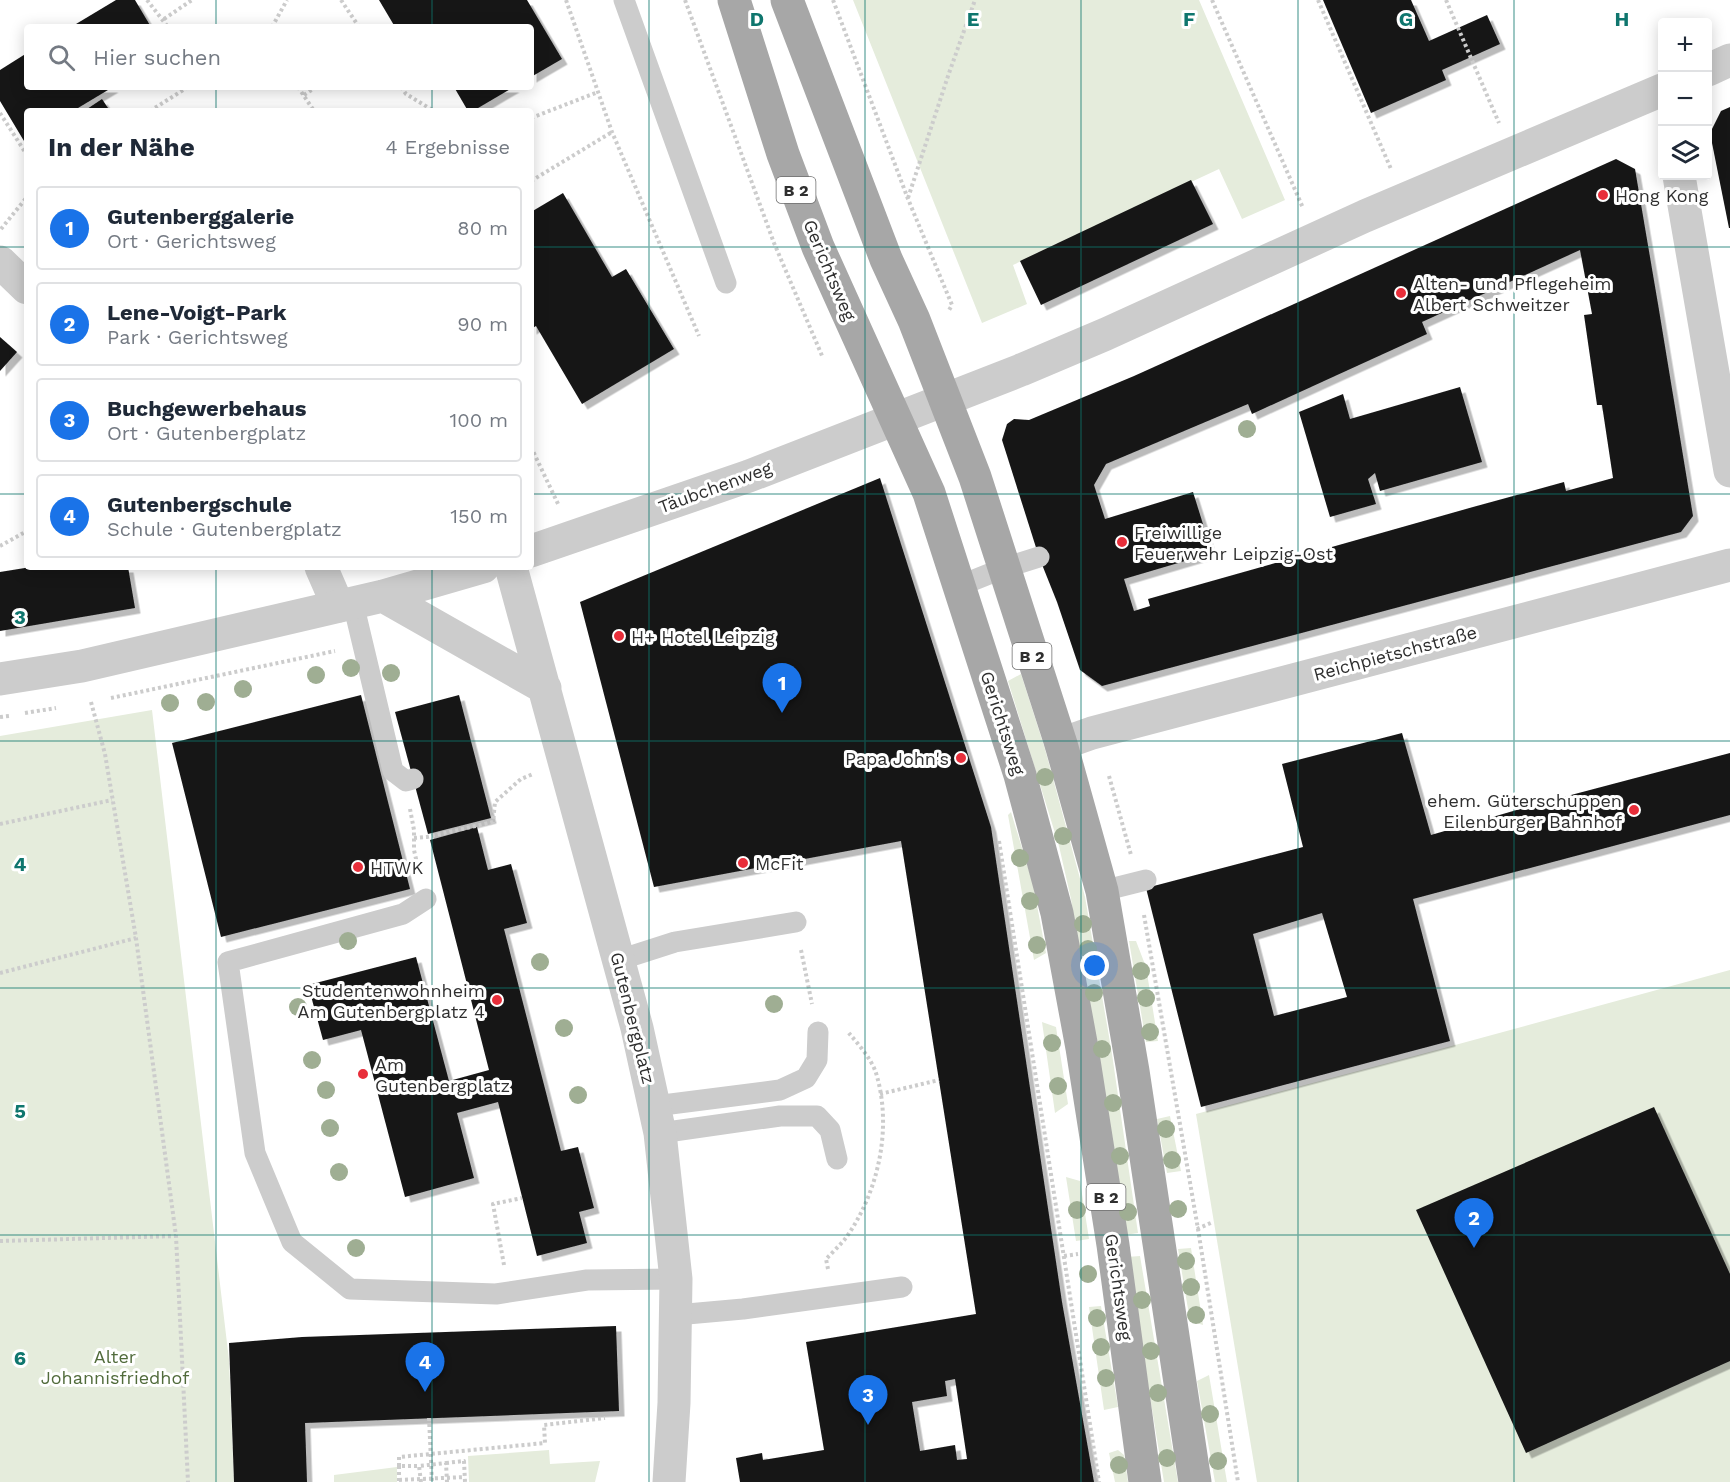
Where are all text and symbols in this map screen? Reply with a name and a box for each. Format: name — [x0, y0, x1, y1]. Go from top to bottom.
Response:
text: D — [750, 7, 764, 31]
text: E — [967, 7, 979, 31]
text: F — [1183, 7, 1195, 31]
text: G — [1399, 7, 1413, 31]
text: H — [1615, 7, 1629, 31]
map controls — [1658, 18, 1712, 180]
button: + — [1658, 18, 1712, 72]
search box — [24, 24, 534, 90]
icon: search — [45, 41, 78, 74]
text: Hier suchen — [93, 45, 221, 70]
button: − — [1658, 72, 1712, 126]
button: layers — [1658, 126, 1712, 180]
text: In der Nähe — [48, 132, 195, 162]
text: 4 Ergebnisse — [386, 135, 510, 159]
road number: B 2 — [776, 177, 816, 203]
place label: Hong Kong — [1615, 185, 1709, 206]
marker: Hong Kong — [1596, 188, 1610, 202]
text: Gutenberggalerie — [107, 204, 294, 229]
text: 1 — [65, 216, 74, 240]
text: 80 m — [457, 216, 508, 240]
street label: Gerichtsweg — [799, 216, 861, 324]
text: Ort · Gerichtsweg — [107, 229, 276, 253]
place label: Alten- und Pflegeheim Albert Schweitzer — [1413, 273, 1611, 315]
marker: Alten- und Pflegeheim Albert Schweitzer — [1394, 286, 1408, 300]
text: Lene-Voigt-Park — [107, 300, 286, 325]
text: 2 — [64, 312, 75, 336]
text: 90 m — [457, 312, 508, 336]
text: Park · Gerichtsweg — [107, 325, 288, 349]
text: Buchgewerbehaus — [107, 396, 307, 421]
text: 3 — [64, 408, 75, 432]
text: 100 m — [449, 408, 508, 432]
text: Ort · Gutenbergplatz — [107, 421, 306, 445]
street label: Täubchenweg — [656, 457, 775, 517]
text: Gutenbergschule — [107, 492, 292, 517]
text: 4 — [63, 504, 76, 528]
text: 150 m — [450, 504, 508, 528]
text: Schule · Gutenbergplatz — [107, 517, 342, 541]
place label: Freiwillige Feuerwehr Leipzig-Ost — [1134, 522, 1333, 564]
marker: Freiwillige Feuerwehr Leipzig-Ost — [1115, 535, 1129, 549]
text: 3 — [14, 605, 26, 629]
street label: Reichpietschstraße — [1311, 621, 1479, 685]
place label: H+ Hotel Leipzig — [631, 626, 775, 647]
marker: H+ Hotel Leipzig — [612, 629, 626, 643]
road number: B 2 — [1012, 643, 1052, 669]
pin: 1 — [762, 664, 802, 713]
street label: Gerichtsweg — [976, 668, 1030, 778]
place label: Papa John's — [845, 748, 949, 769]
marker: Papa John's — [954, 751, 968, 765]
place label: ehem. Güterschuppen Eilenburger Bahnhof — [1427, 790, 1622, 832]
marker: ehem. Güterschuppen Eilenburger Bahnhof — [1627, 803, 1641, 817]
text: 4 — [14, 852, 27, 876]
place label: McFit — [755, 853, 804, 874]
marker: McFit — [736, 856, 750, 870]
place label: HTWK — [370, 857, 423, 878]
marker: HTWK — [351, 860, 365, 874]
street label: Gutenbergplatz — [606, 950, 660, 1086]
your location — [1080, 951, 1109, 980]
place label: Studentenwohnheim Am Gutenbergplatz 4 — [298, 980, 485, 1022]
marker: Studentenwohnheim Am Gutenbergplatz 4 — [490, 993, 504, 1007]
place label: Am Gutenbergplatz — [375, 1054, 510, 1096]
marker: Am Gutenbergplatz — [356, 1067, 370, 1081]
text: 5 — [14, 1099, 26, 1123]
road number: B 2 — [1086, 1184, 1126, 1210]
pin: 2 — [1454, 1198, 1494, 1248]
street label: Gerichtsweg — [1101, 1232, 1137, 1342]
pin: 4 — [406, 1342, 444, 1392]
text: 6 — [14, 1346, 26, 1370]
park label: Alter Johannisfriedhof — [41, 1346, 189, 1388]
pin: 3 — [848, 1376, 888, 1425]

